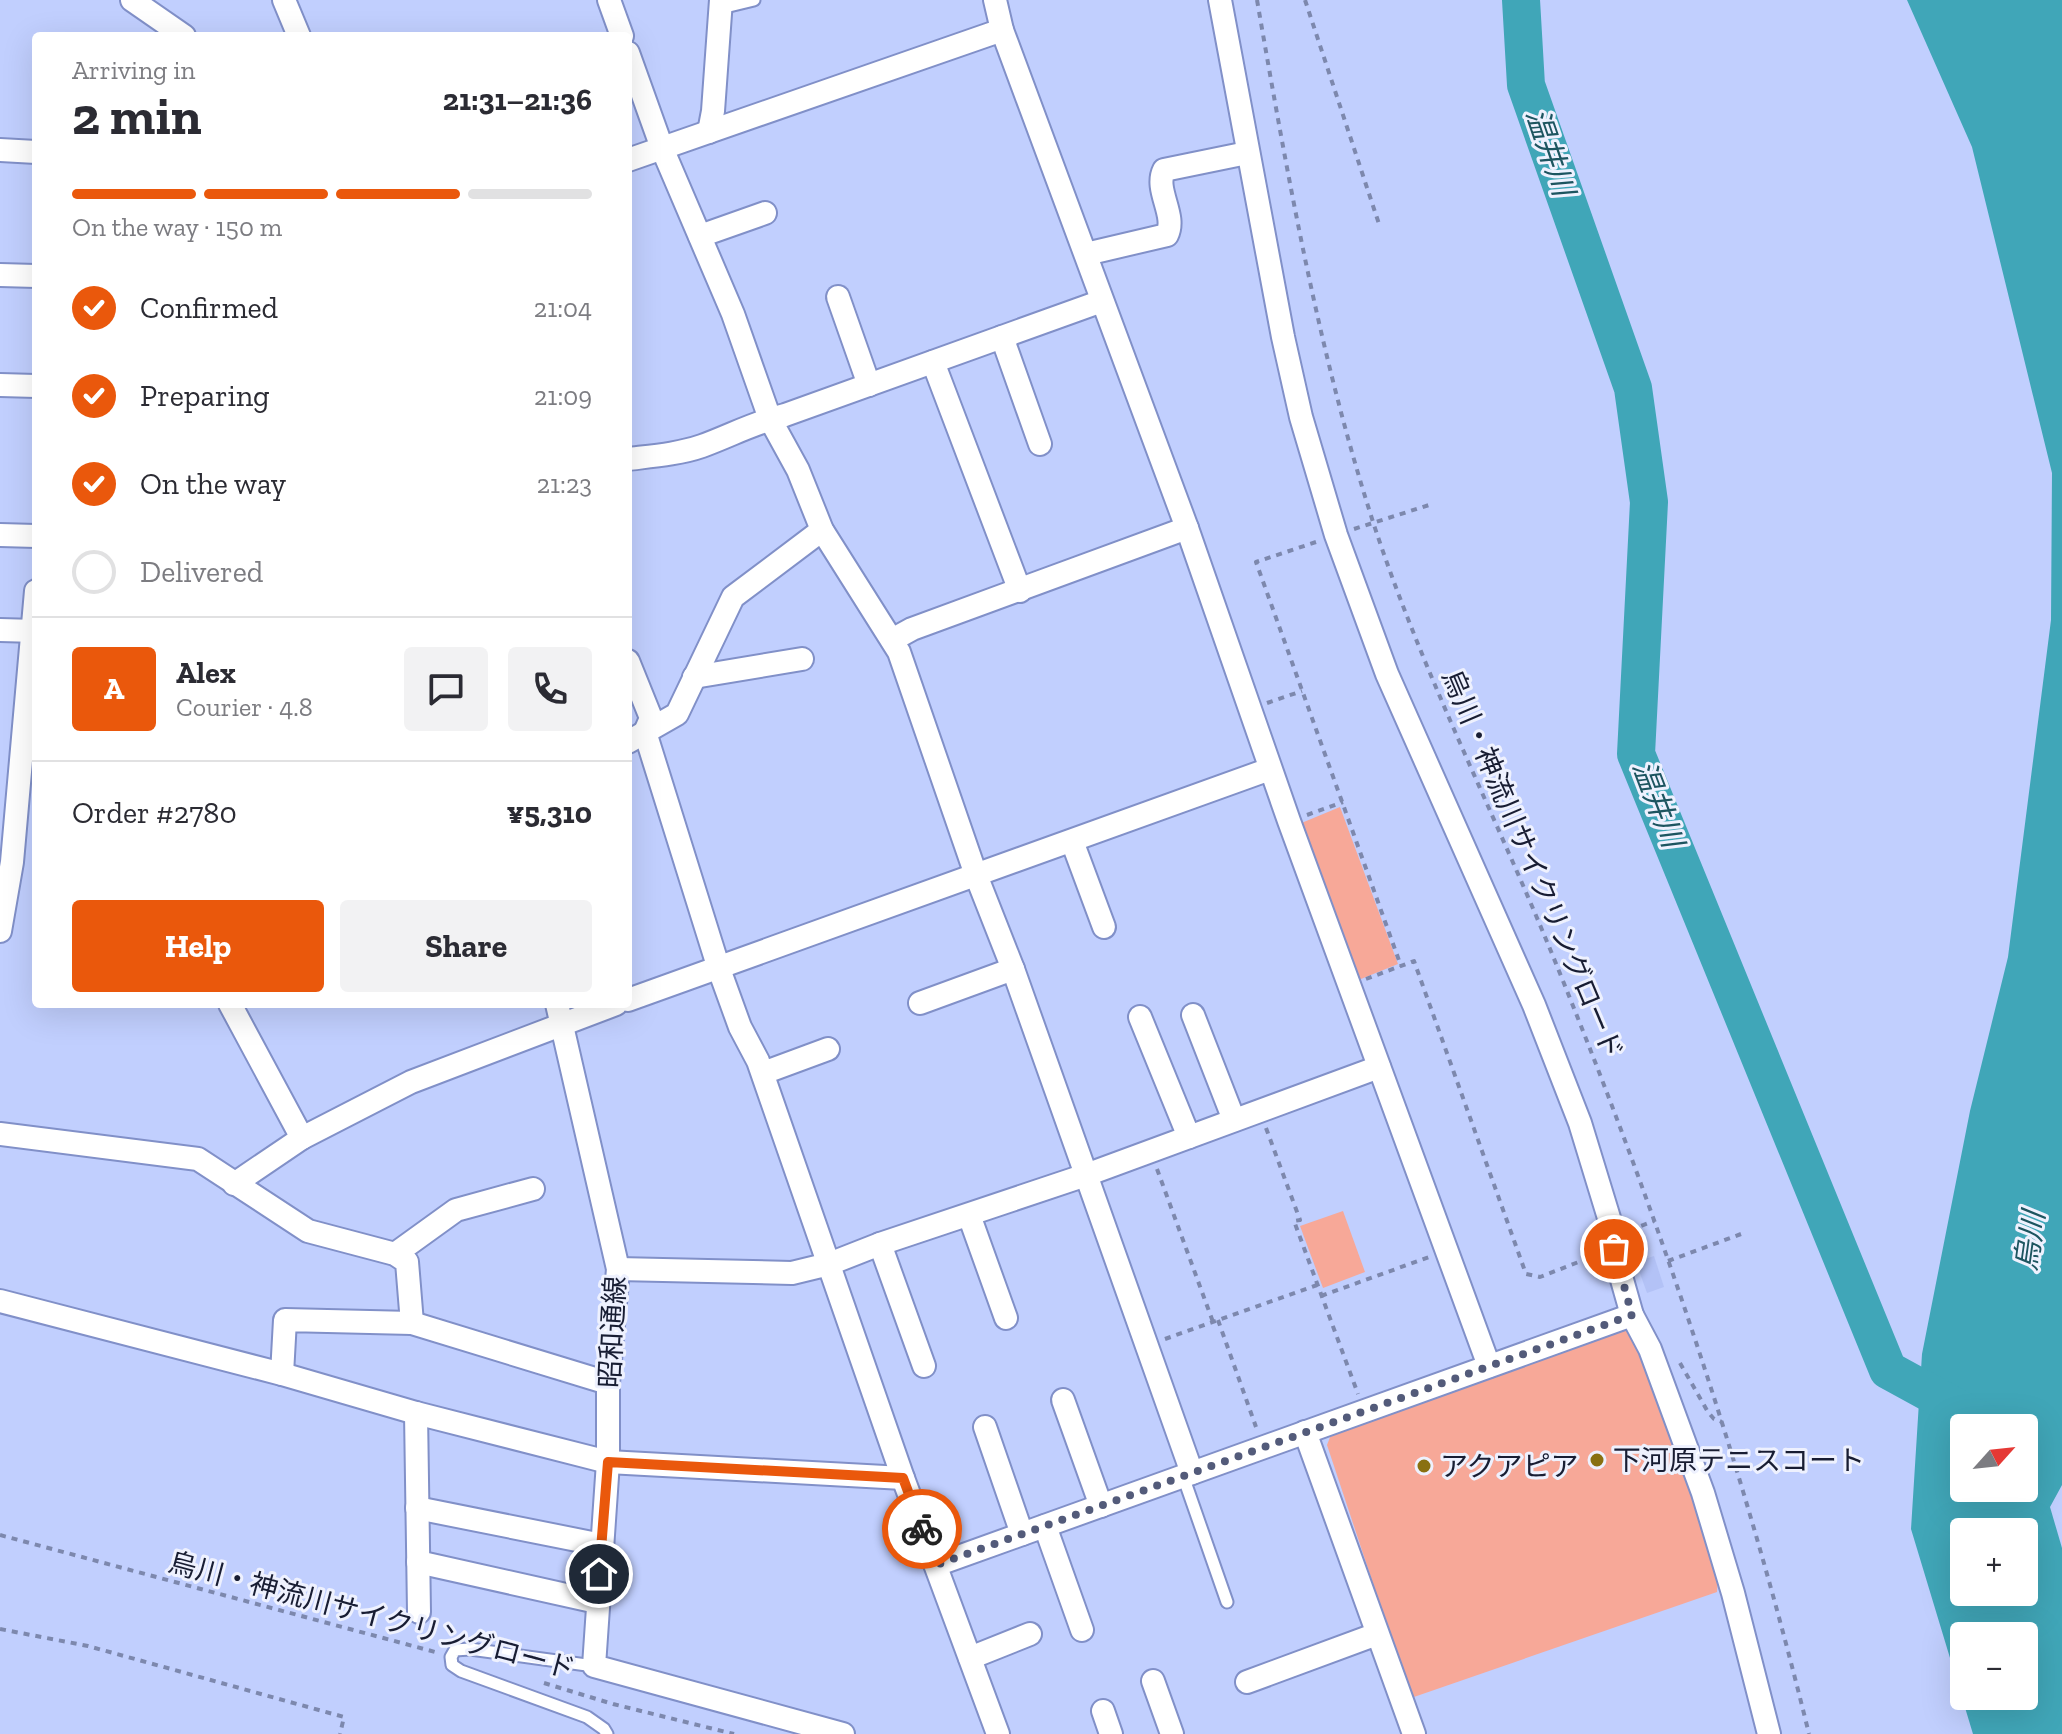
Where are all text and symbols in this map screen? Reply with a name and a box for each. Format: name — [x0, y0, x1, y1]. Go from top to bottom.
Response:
text: Arriving in — [72, 54, 195, 86]
text: 21:31–21:36 — [443, 82, 592, 118]
text: 2 min — [72, 85, 202, 147]
water label: 温井川 — [1518, 104, 1583, 203]
text: On the way · 150 m — [72, 211, 282, 243]
icon: check — [72, 286, 116, 330]
text: Confirmed — [140, 290, 278, 326]
text: 21:04 — [534, 292, 592, 324]
icon: check — [72, 374, 116, 418]
text: Preparing — [140, 378, 270, 414]
text: 21:09 — [534, 380, 592, 412]
icon: check — [72, 462, 116, 506]
text: On the way — [140, 466, 286, 502]
text: 21:23 — [537, 468, 592, 500]
text: Delivered — [140, 554, 263, 590]
button: chat — [404, 647, 488, 731]
button: phone — [508, 647, 592, 731]
text: Alex — [176, 655, 236, 691]
street label: 烏川・神流川サイクリングロード — [1435, 665, 1630, 1064]
text: A — [104, 671, 124, 707]
text: Courier · 4.8 — [176, 691, 313, 723]
water label: 温井川 — [1625, 756, 1692, 855]
text: Order #2780 — [72, 795, 237, 831]
text: ¥5,310 — [506, 795, 592, 831]
button: Help — [72, 900, 324, 992]
button: Share — [340, 900, 592, 992]
water label: 烏川 — [2008, 1206, 2052, 1273]
pin — [1580, 1215, 1648, 1283]
icon: bag — [1592, 1227, 1636, 1271]
street label: 昭和通線 — [593, 1275, 632, 1389]
north arrow — [1950, 1414, 2038, 1502]
map controls — [1950, 1414, 2038, 1710]
place label: 下河原テニスコート — [1613, 1444, 1865, 1477]
place label: アクアピア — [1440, 1450, 1579, 1483]
marker: 下河原テニスコート — [1588, 1451, 1606, 1469]
marker: アクアピア — [1415, 1457, 1433, 1475]
courier — [882, 1489, 962, 1569]
icon: bike — [900, 1507, 944, 1551]
button: + — [1950, 1518, 2038, 1606]
pin — [565, 1540, 633, 1608]
street label: 烏川・神流川サイクリングロード — [165, 1545, 579, 1686]
icon: home — [577, 1552, 621, 1596]
button: − — [1950, 1622, 2038, 1710]

